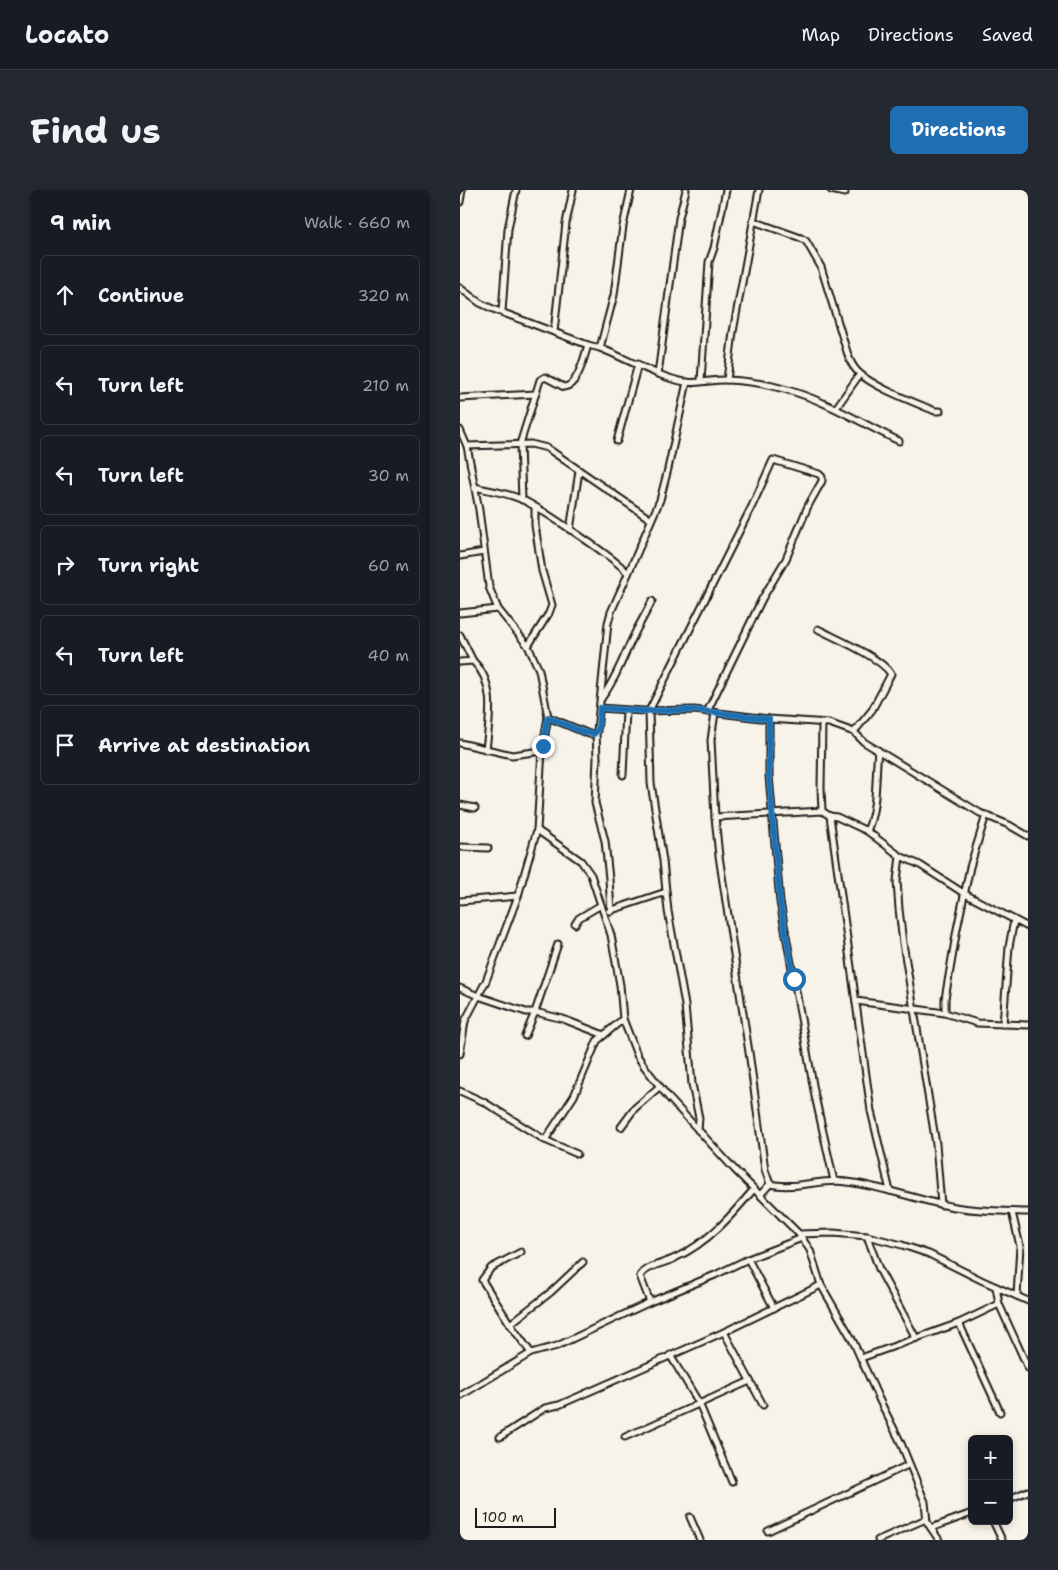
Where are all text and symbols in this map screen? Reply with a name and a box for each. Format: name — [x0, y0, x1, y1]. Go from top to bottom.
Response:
text: Locato — [25, 19, 109, 51]
text: Map — [802, 23, 840, 47]
text: Directions — [868, 23, 954, 47]
text: Saved — [982, 23, 1033, 47]
button: Directions — [890, 106, 1028, 154]
text: Find us — [30, 107, 161, 154]
text: 9 min — [50, 209, 111, 237]
text: Walk · 660 m — [304, 212, 410, 233]
icon: ahead — [51, 281, 79, 309]
text: Continue — [98, 283, 184, 308]
text: 320 m — [358, 285, 409, 306]
icon: left — [51, 371, 79, 399]
text: Turn left — [98, 373, 184, 398]
text: 210 m — [362, 375, 409, 396]
icon: left — [51, 461, 79, 489]
text: Turn left — [98, 463, 184, 488]
text: 30 m — [368, 465, 409, 486]
icon: right — [51, 551, 79, 579]
text: Turn right — [98, 553, 199, 578]
text: 60 m — [368, 555, 409, 576]
icon: left — [51, 641, 79, 669]
text: Turn left — [98, 643, 184, 668]
text: 40 m — [367, 645, 409, 666]
icon: arrive — [51, 731, 79, 759]
text: Arrive at destination — [98, 733, 310, 758]
route end — [532, 735, 555, 758]
route start — [783, 968, 806, 991]
map controls — [968, 1435, 1013, 1525]
button: + — [968, 1435, 1013, 1480]
button: − — [968, 1480, 1013, 1525]
scale bar — [475, 1505, 556, 1528]
text: 100 m — [482, 1508, 524, 1526]

